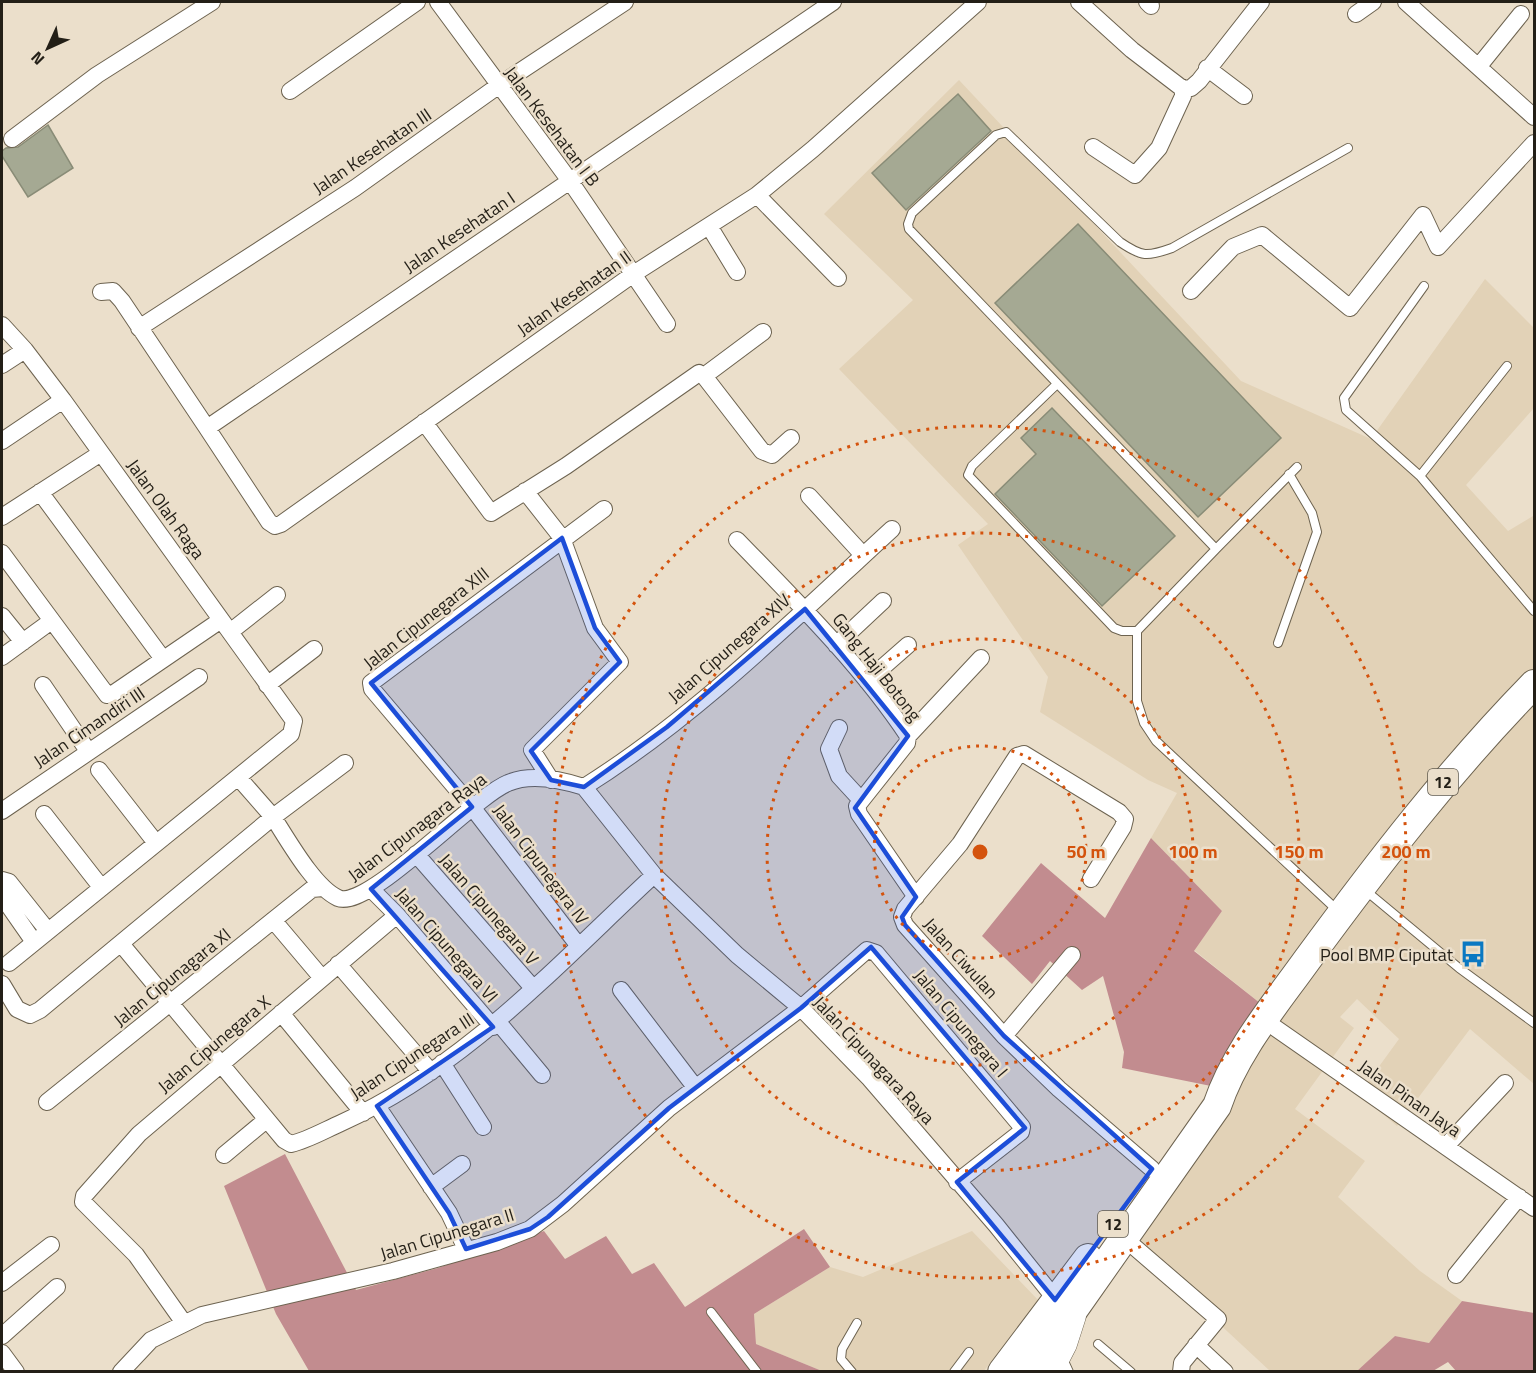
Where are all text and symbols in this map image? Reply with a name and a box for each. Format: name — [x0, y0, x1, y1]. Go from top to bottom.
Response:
north arrow — [18, 18, 78, 78]
text: N — [25, 46, 50, 71]
street label: Jalan Kesehatan I B — [498, 60, 606, 192]
street label: Jalan Kesehatan III — [307, 101, 437, 201]
street label: Jalan Kesehatan I — [398, 185, 520, 279]
street label: Jalan Kesehatan II — [511, 243, 637, 343]
street label: Jalan Olah Raga — [120, 453, 212, 565]
street label: Jalan Cipunegara XIII — [357, 560, 495, 676]
street label: Jalan Cipunegara XIV — [662, 587, 797, 709]
street label: Gang Haji Botong — [826, 607, 928, 727]
street label: Jalan Cimandiri III — [28, 680, 150, 774]
street label: Jalan Cipunagara Raya — [342, 766, 492, 888]
road number: 12 — [1428, 769, 1458, 795]
street label: Jalan Cipunegara IV — [487, 798, 596, 930]
text: 50 m — [1066, 838, 1106, 865]
text: 100 m — [1168, 838, 1218, 865]
text: 150 m — [1274, 838, 1324, 865]
text: 200 m — [1381, 838, 1431, 865]
centre of rings — [970, 842, 990, 862]
street label: Jalan Cipunegara V — [433, 847, 546, 971]
street label: Jalan Cipunegara VI — [389, 881, 505, 1009]
street label: Jalan Ciwulan — [917, 911, 1005, 1005]
street label: Jalan Cipunagara XI — [107, 921, 237, 1033]
bus stop icon: Pool BMP Ciputat — [1458, 939, 1488, 969]
place label: Pool BMP Ciputat — [1320, 941, 1454, 968]
street label: Jalan Cipunegara I — [907, 963, 1015, 1083]
street label: Jalan Cipunegara X — [152, 989, 276, 1099]
street label: Jalan Cipunagara Raya — [807, 990, 941, 1130]
street label: Jalan Cipunegara III — [345, 1006, 479, 1106]
street label: Jalan Pinan Jaya — [1353, 1053, 1467, 1143]
street label: Jalan Cipunegara II — [377, 1201, 517, 1267]
road number: 12 — [1098, 1211, 1128, 1237]

